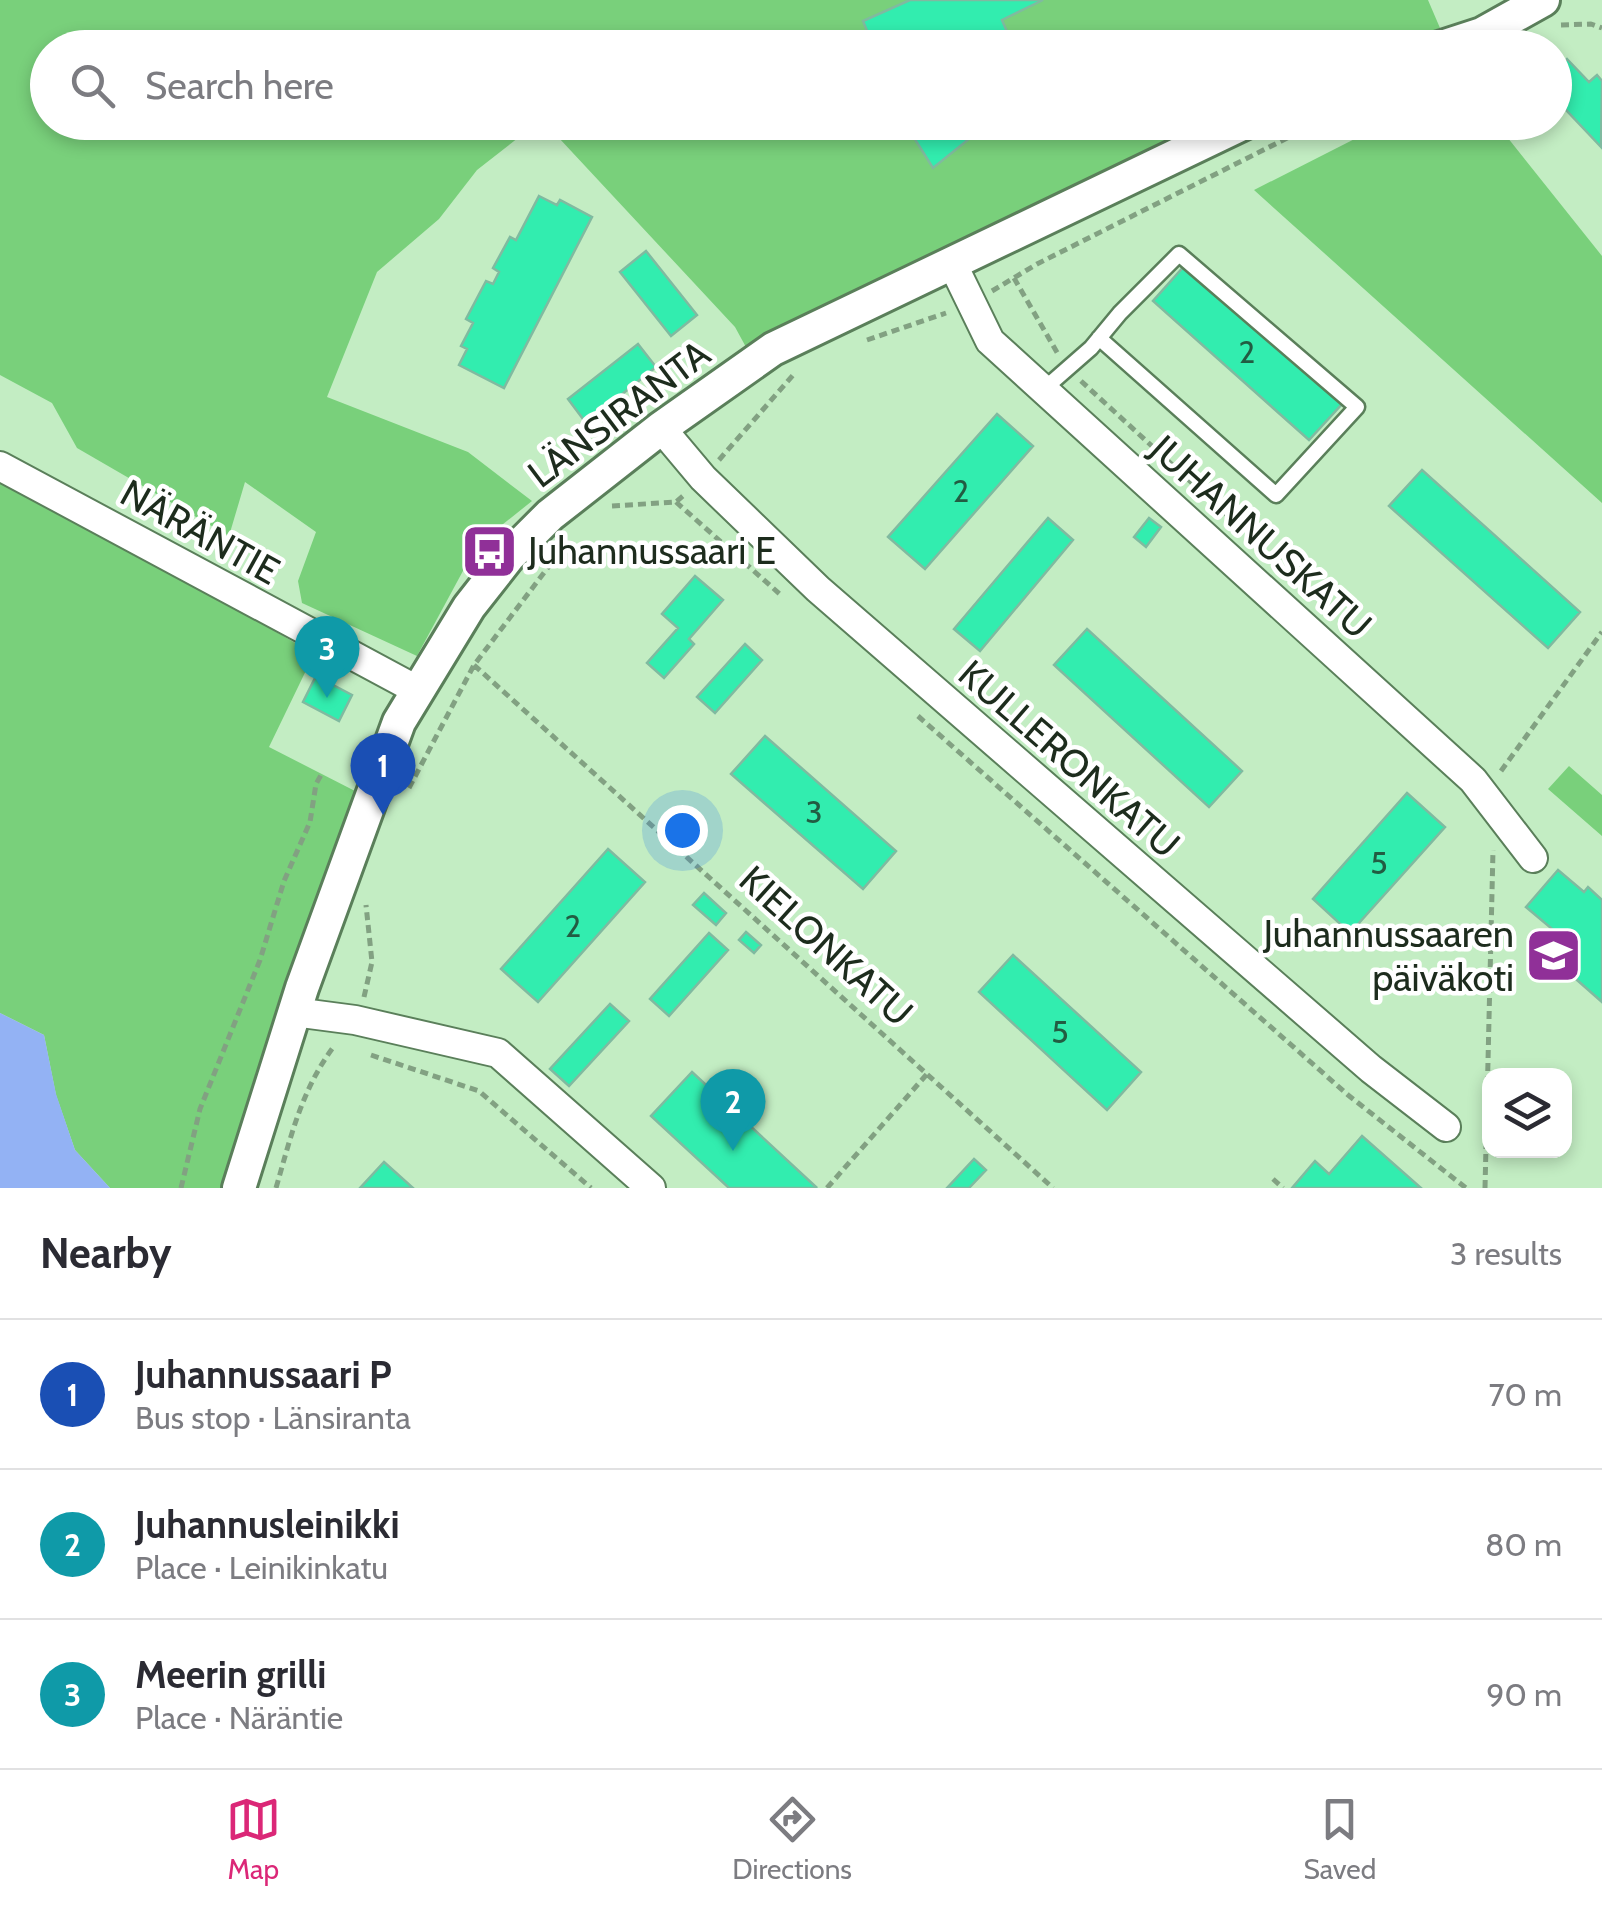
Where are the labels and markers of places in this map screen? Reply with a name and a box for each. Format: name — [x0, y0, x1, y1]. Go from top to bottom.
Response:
bus stop icon: Juhannussaari E — [459, 521, 519, 581]
place label: Juhannussaari E — [527, 527, 776, 574]
pin: 3 — [294, 616, 360, 698]
pin: 1 — [350, 732, 416, 815]
place label: Juhannussaaren päiväkoti — [1262, 910, 1514, 1001]
school or university icon: Juhannussaaren päiväkoti — [1523, 926, 1583, 986]
pin: 2 — [700, 1068, 766, 1151]

